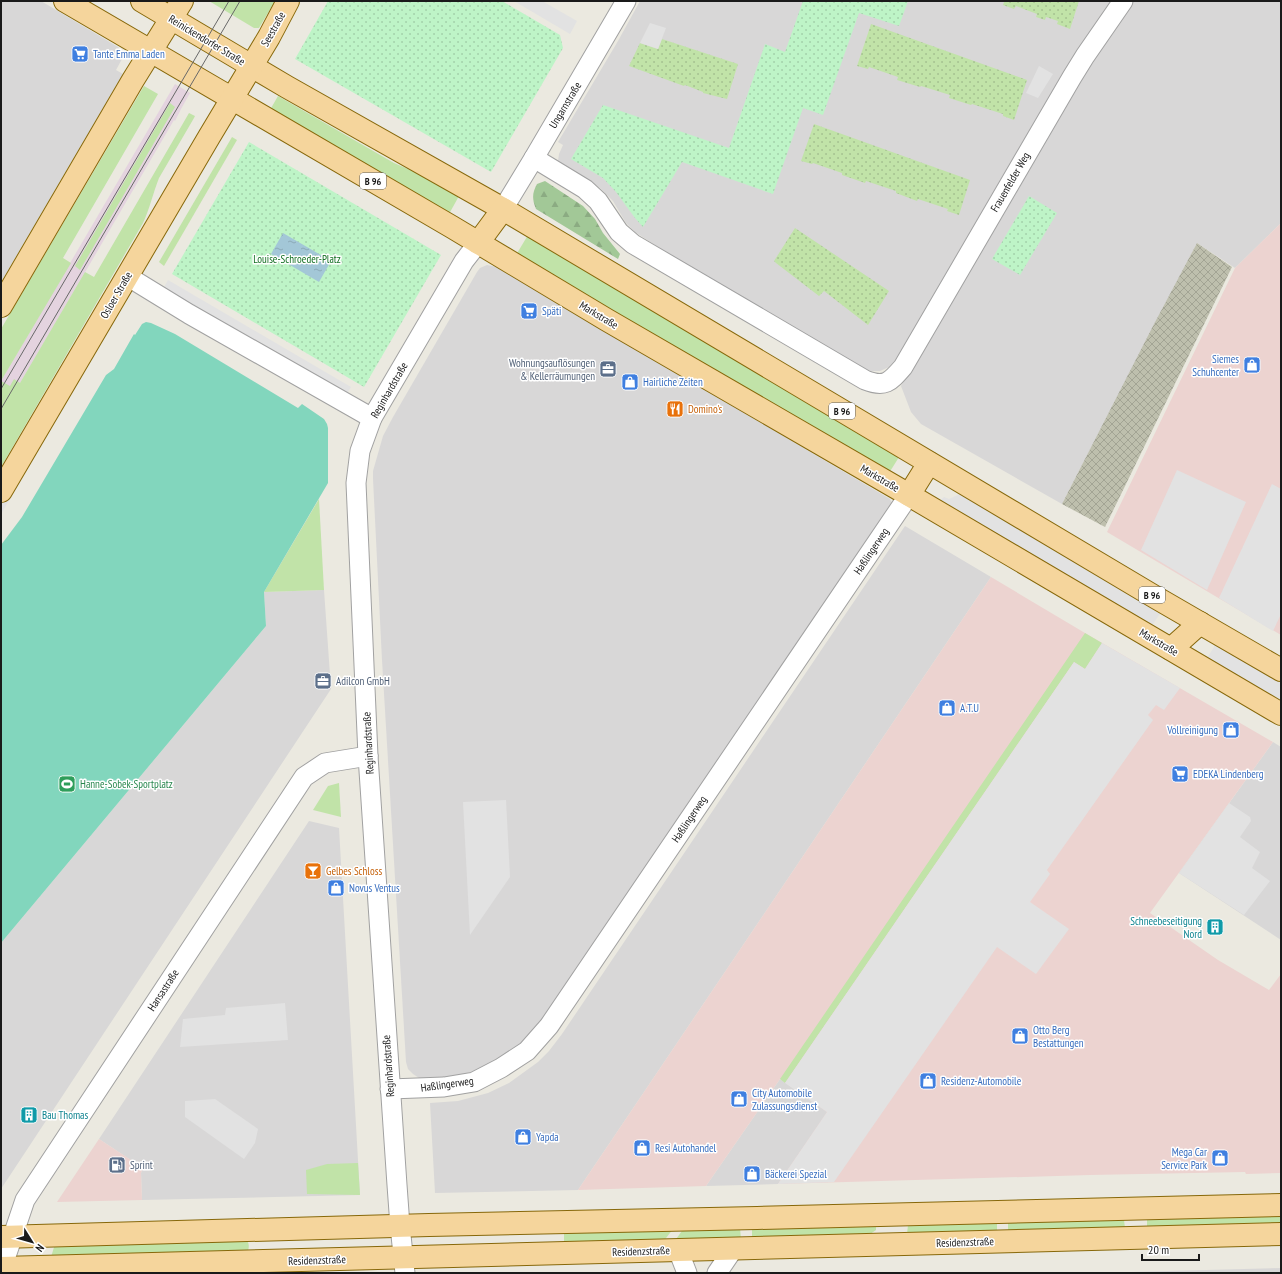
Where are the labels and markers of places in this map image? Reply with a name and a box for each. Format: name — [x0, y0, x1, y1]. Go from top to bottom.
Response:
supermarket icon: Tante Emma Laden — [70, 44, 90, 64]
place label: Tante Emma Laden — [93, 47, 165, 61]
supermarket icon: Späti — [519, 301, 539, 321]
place label: Späti — [542, 304, 561, 318]
place label: Siemes Schuhcenter — [1192, 352, 1239, 379]
shop icon: Siemes Schuhcenter — [1242, 355, 1262, 375]
place label: Wohnungsauflösungen & Kellerräumungen — [509, 356, 595, 383]
office icon: Wohnungsauflösungen & Kellerräumungen — [598, 359, 618, 379]
shop icon: Hairliche Zeiten — [620, 372, 640, 392]
place label: Hairliche Zeiten — [643, 375, 703, 389]
restaurant icon: Domino's — [665, 399, 685, 419]
place label: Domino's — [688, 402, 723, 416]
office icon: Adilcon GmbH — [313, 671, 333, 691]
place label: Adilcon GmbH — [336, 674, 390, 688]
shop icon: A.T.U — [937, 698, 957, 718]
place label: A.T.U — [960, 701, 979, 715]
shop icon: Vollreinigung — [1221, 720, 1241, 740]
place label: Vollreinigung — [1166, 723, 1218, 737]
supermarket icon: EDEKA Lindenberg — [1170, 764, 1190, 784]
place label: EDEKA Lindenberg — [1193, 767, 1264, 781]
sports icon: Hanne-Sobek-Sportplatz — [57, 774, 77, 794]
place label: Hanne-Sobek-Sportplatz — [80, 777, 173, 791]
bar icon: Gelbes Schloss — [303, 861, 323, 881]
place label: Gelbes Schloss — [326, 864, 382, 878]
shop icon: Novus Ventus — [326, 878, 346, 898]
place label: Novus Ventus — [349, 881, 400, 895]
place label: Schneebeseitigung Nord — [1130, 914, 1202, 941]
building icon: Schneebeseitigung Nord — [1205, 917, 1225, 937]
place label: Otto Berg Bestattungen — [1033, 1023, 1084, 1050]
shop icon: Otto Berg Bestattungen — [1010, 1026, 1030, 1046]
shop icon: Residenz-Automobile — [918, 1071, 938, 1091]
place label: Residenz-Automobile — [941, 1074, 1022, 1088]
place label: City Automobile Zulassungsdienst — [752, 1086, 817, 1113]
shop icon: City Automobile Zulassungsdienst — [729, 1089, 749, 1109]
building icon: Bau Thomas — [19, 1105, 39, 1125]
place label: Bau Thomas — [42, 1108, 88, 1122]
shop icon: Yapda — [513, 1127, 533, 1147]
place label: Yapda — [536, 1130, 559, 1144]
shop icon: Resi Autohandel — [632, 1138, 652, 1158]
place label: Resi Autohandel — [655, 1141, 717, 1155]
place label: Mega Car Service Park — [1161, 1145, 1208, 1172]
shop icon: Mega Car Service Park — [1210, 1148, 1230, 1168]
fuel station icon: Sprint — [107, 1155, 127, 1175]
place label: Sprint — [130, 1158, 153, 1172]
shop icon: Bäckerei Spezial — [742, 1164, 762, 1184]
place label: Bäckerei Spezial — [765, 1167, 827, 1181]

